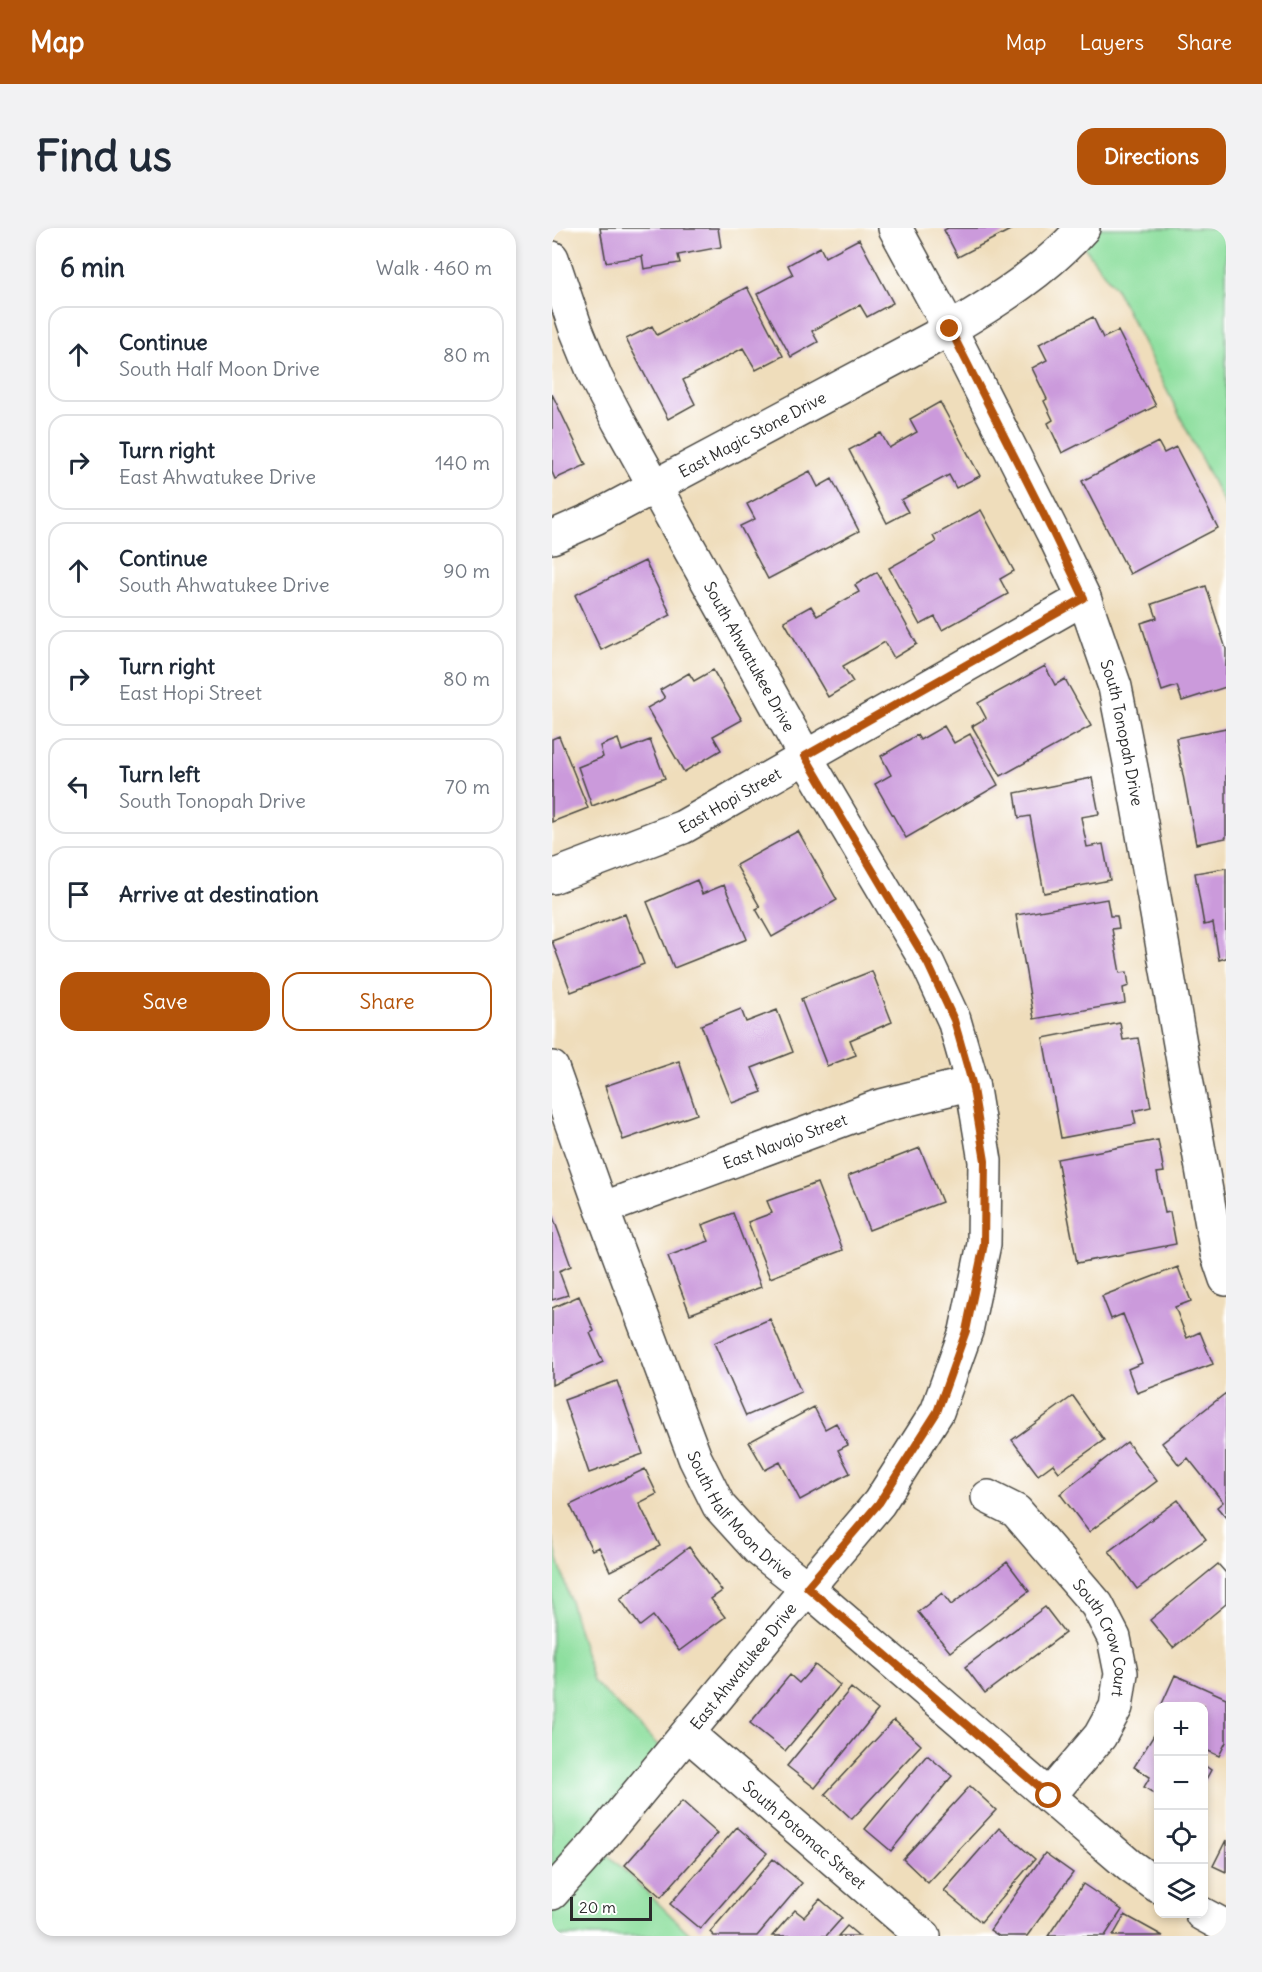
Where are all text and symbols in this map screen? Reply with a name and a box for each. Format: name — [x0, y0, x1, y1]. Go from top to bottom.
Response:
text: Map — [30, 24, 84, 60]
text: Map — [1006, 29, 1046, 56]
text: Layers — [1079, 29, 1144, 56]
text: Share — [1177, 29, 1232, 56]
button: Directions — [1077, 128, 1226, 185]
text: Find us — [36, 130, 172, 182]
text: 6 min — [60, 251, 125, 284]
text: Walk · 460 m — [376, 255, 492, 280]
route end — [936, 315, 962, 341]
text: Continue — [119, 328, 208, 356]
icon: ahead — [62, 338, 95, 371]
text: 80 m — [443, 342, 490, 367]
text: South Half Moon Drive — [119, 356, 320, 381]
street label: East Magic Stone Drive — [675, 387, 829, 482]
text: Turn right — [119, 436, 215, 464]
icon: right — [62, 446, 95, 479]
text: 140 m — [435, 450, 490, 475]
text: East Ahwatukee Drive — [119, 464, 316, 489]
text: Continue — [119, 544, 208, 572]
icon: ahead — [62, 554, 95, 587]
text: 90 m — [443, 558, 490, 583]
text: South Ahwatukee Drive — [119, 572, 330, 597]
street label: South Ahwatukee Drive — [700, 578, 799, 735]
text: Turn right — [119, 652, 215, 680]
street label: South Tonopah Drive — [1096, 657, 1148, 808]
icon: right — [62, 662, 95, 695]
text: 80 m — [443, 666, 490, 691]
text: East Hopi Street — [119, 680, 262, 705]
text: Turn left — [119, 760, 200, 788]
street label: East Hopi Street — [675, 763, 785, 837]
icon: left — [62, 770, 95, 803]
text: 70 m — [445, 774, 490, 799]
text: South Tonopah Drive — [119, 788, 306, 813]
icon: arrive — [62, 878, 95, 911]
text: Arrive at destination — [119, 880, 319, 908]
button: Save — [60, 972, 270, 1031]
button: Share — [282, 972, 492, 1031]
street label: East Navajo Street — [720, 1109, 850, 1173]
street label: South Half Moon Drive — [683, 1448, 797, 1583]
street label: South Crow Court — [1069, 1574, 1131, 1699]
street label: East Ahwatukee Drive — [686, 1598, 800, 1734]
map controls — [1154, 1702, 1208, 1918]
button: + — [1154, 1702, 1208, 1756]
button: − — [1154, 1756, 1208, 1810]
street label: South Potomac Street — [739, 1776, 871, 1893]
route start — [1035, 1782, 1061, 1808]
button: locate — [1154, 1810, 1208, 1864]
button: layers — [1154, 1864, 1208, 1918]
scale bar — [570, 1894, 652, 1922]
text: 20 m — [579, 1897, 616, 1917]

